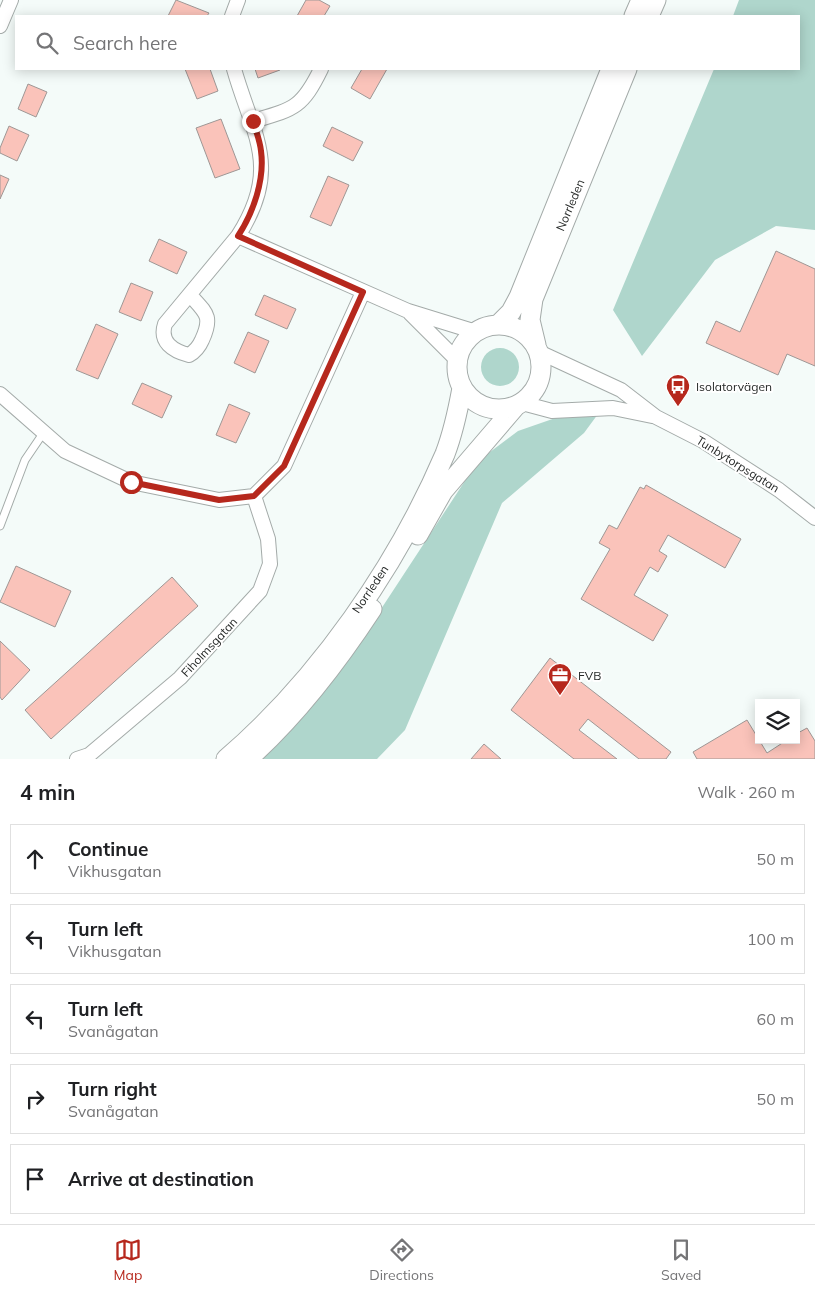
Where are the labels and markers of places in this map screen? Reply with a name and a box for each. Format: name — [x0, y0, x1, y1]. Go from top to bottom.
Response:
bus stop icon: Isolatorvägen — [665, 373, 691, 407]
place label: Isolatorvägen — [696, 379, 772, 394]
office icon: FVB — [547, 662, 573, 696]
place label: FVB — [578, 668, 601, 683]

